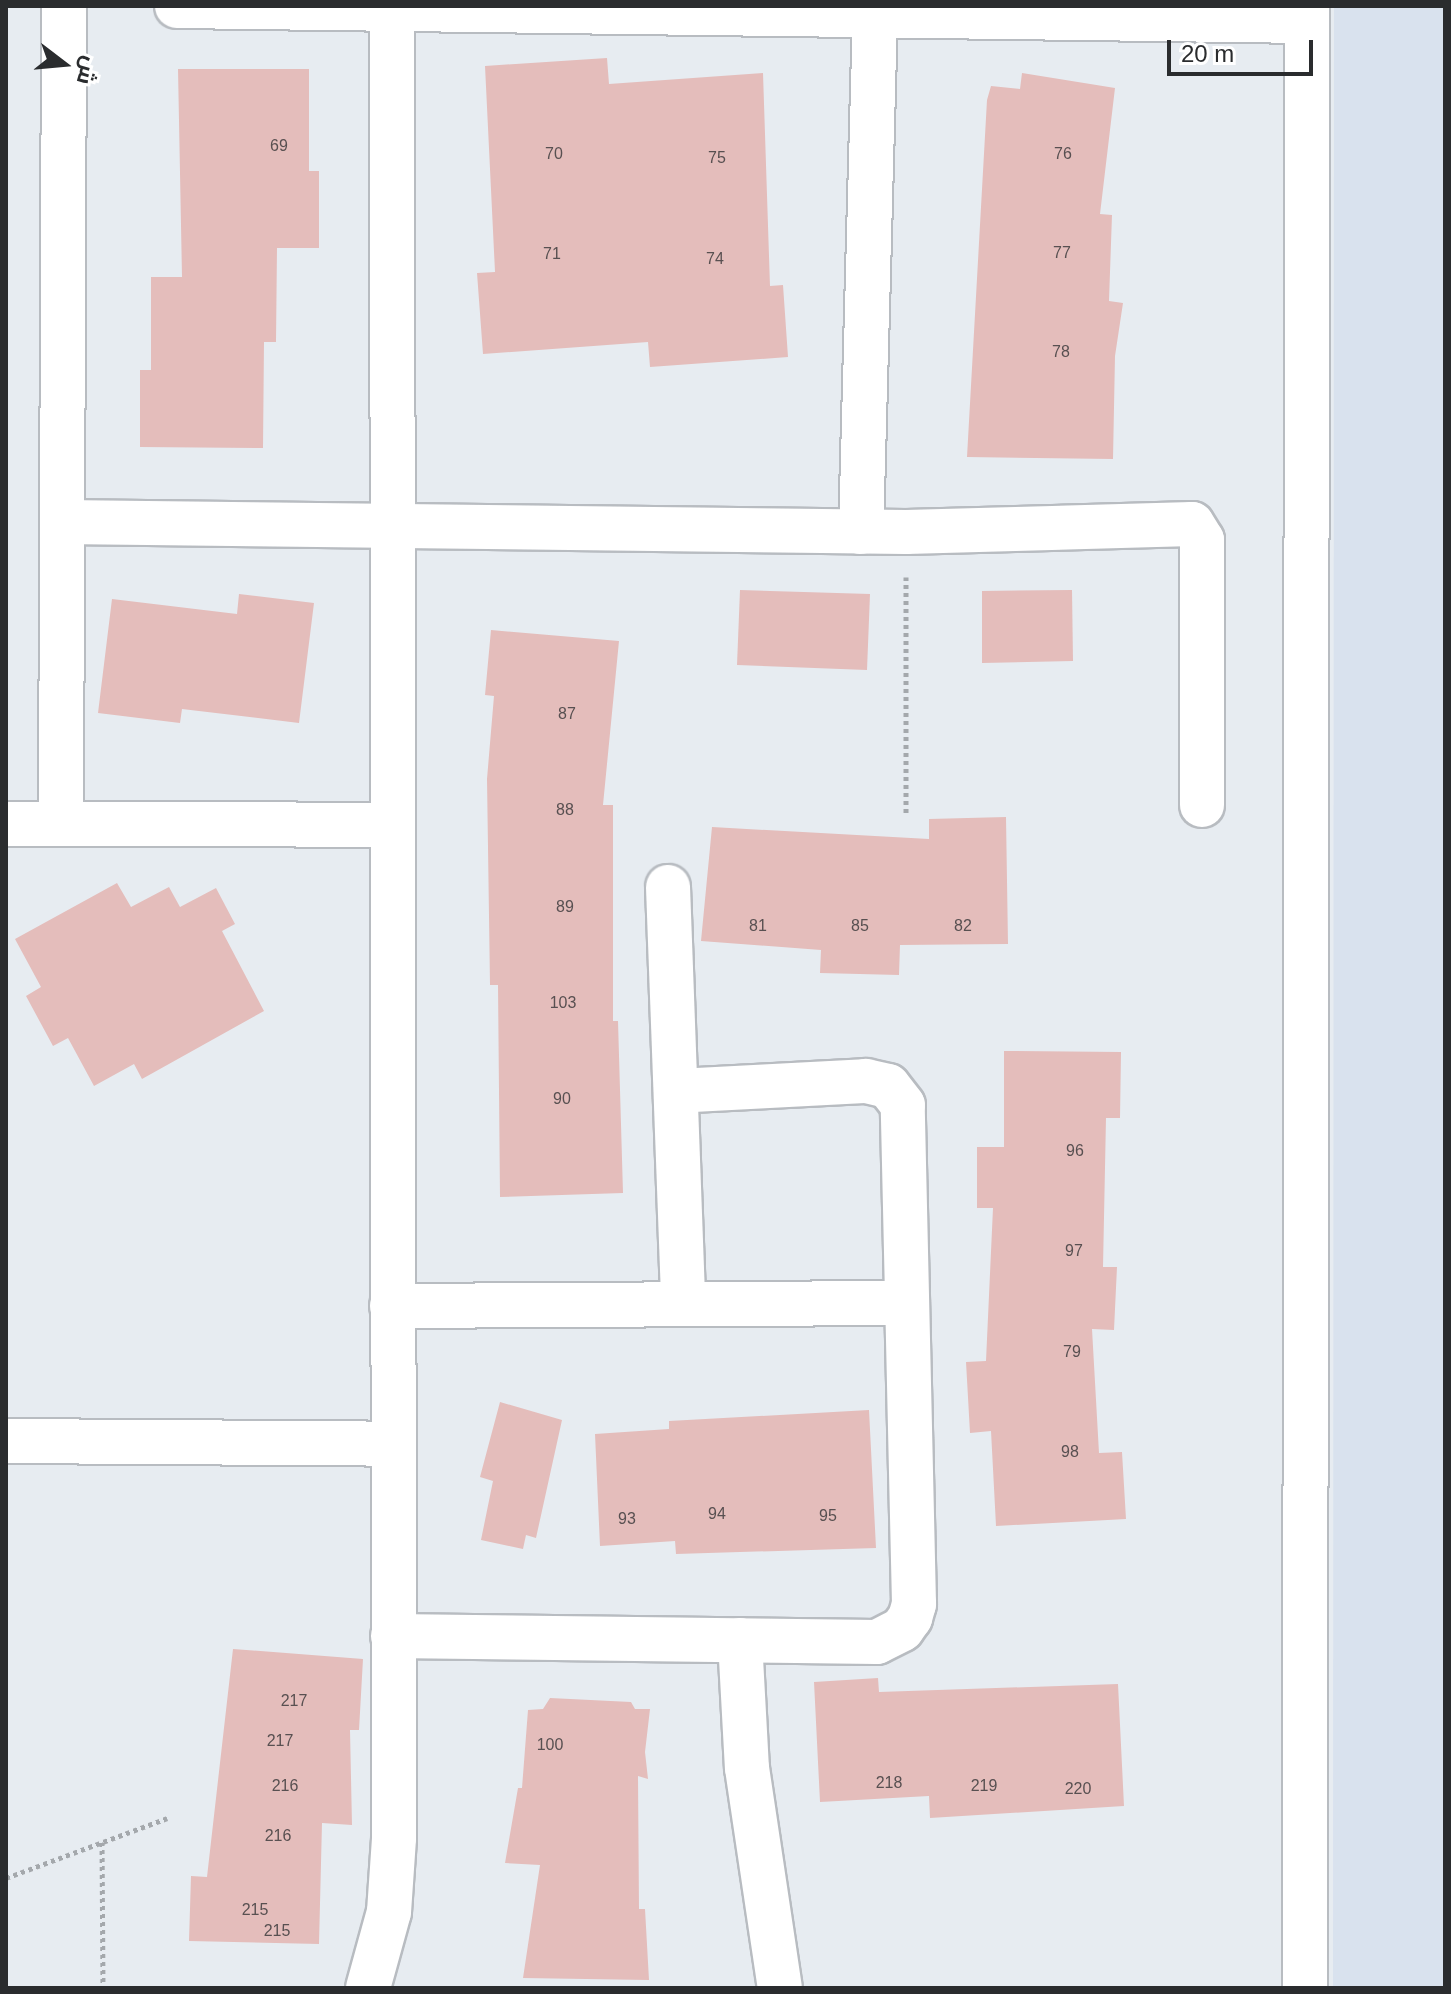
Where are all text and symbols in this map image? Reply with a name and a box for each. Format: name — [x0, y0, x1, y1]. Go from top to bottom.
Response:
north arrow — [24, 24, 104, 104]
scale bar — [1171, 24, 1317, 74]
text: 20 m — [1181, 40, 1234, 67]
text: ش — [72, 54, 103, 88]
house number: 69 — [270, 136, 288, 156]
house number: 70 — [545, 144, 563, 164]
house number: 76 — [1054, 144, 1072, 164]
house number: 75 — [708, 148, 726, 168]
house number: 77 — [1053, 243, 1071, 263]
house number: 71 — [543, 244, 561, 264]
house number: 74 — [706, 249, 724, 269]
house number: 78 — [1052, 342, 1070, 362]
house number: 87 — [558, 704, 576, 724]
house number: 88 — [556, 800, 574, 820]
house number: 89 — [556, 897, 574, 917]
house number: 81 — [749, 916, 767, 936]
house number: 85 — [851, 916, 869, 936]
house number: 82 — [954, 916, 972, 936]
house number: 103 — [550, 993, 576, 1013]
house number: 90 — [553, 1089, 571, 1109]
house number: 96 — [1066, 1141, 1084, 1161]
house number: 97 — [1065, 1241, 1083, 1261]
house number: 79 — [1063, 1342, 1081, 1362]
house number: 98 — [1061, 1442, 1079, 1462]
house number: 94 — [708, 1504, 726, 1524]
house number: 95 — [819, 1506, 837, 1526]
house number: 93 — [618, 1509, 636, 1529]
house number: 217 — [281, 1691, 307, 1711]
house number: 217 — [267, 1731, 293, 1751]
house number: 100 — [537, 1735, 563, 1755]
house number: 218 — [876, 1773, 902, 1793]
house number: 216 — [272, 1776, 298, 1796]
house number: 219 — [971, 1776, 997, 1796]
house number: 220 — [1065, 1779, 1091, 1799]
house number: 216 — [265, 1826, 291, 1846]
house number: 215 — [242, 1900, 268, 1920]
house number: 215 — [264, 1921, 290, 1941]

